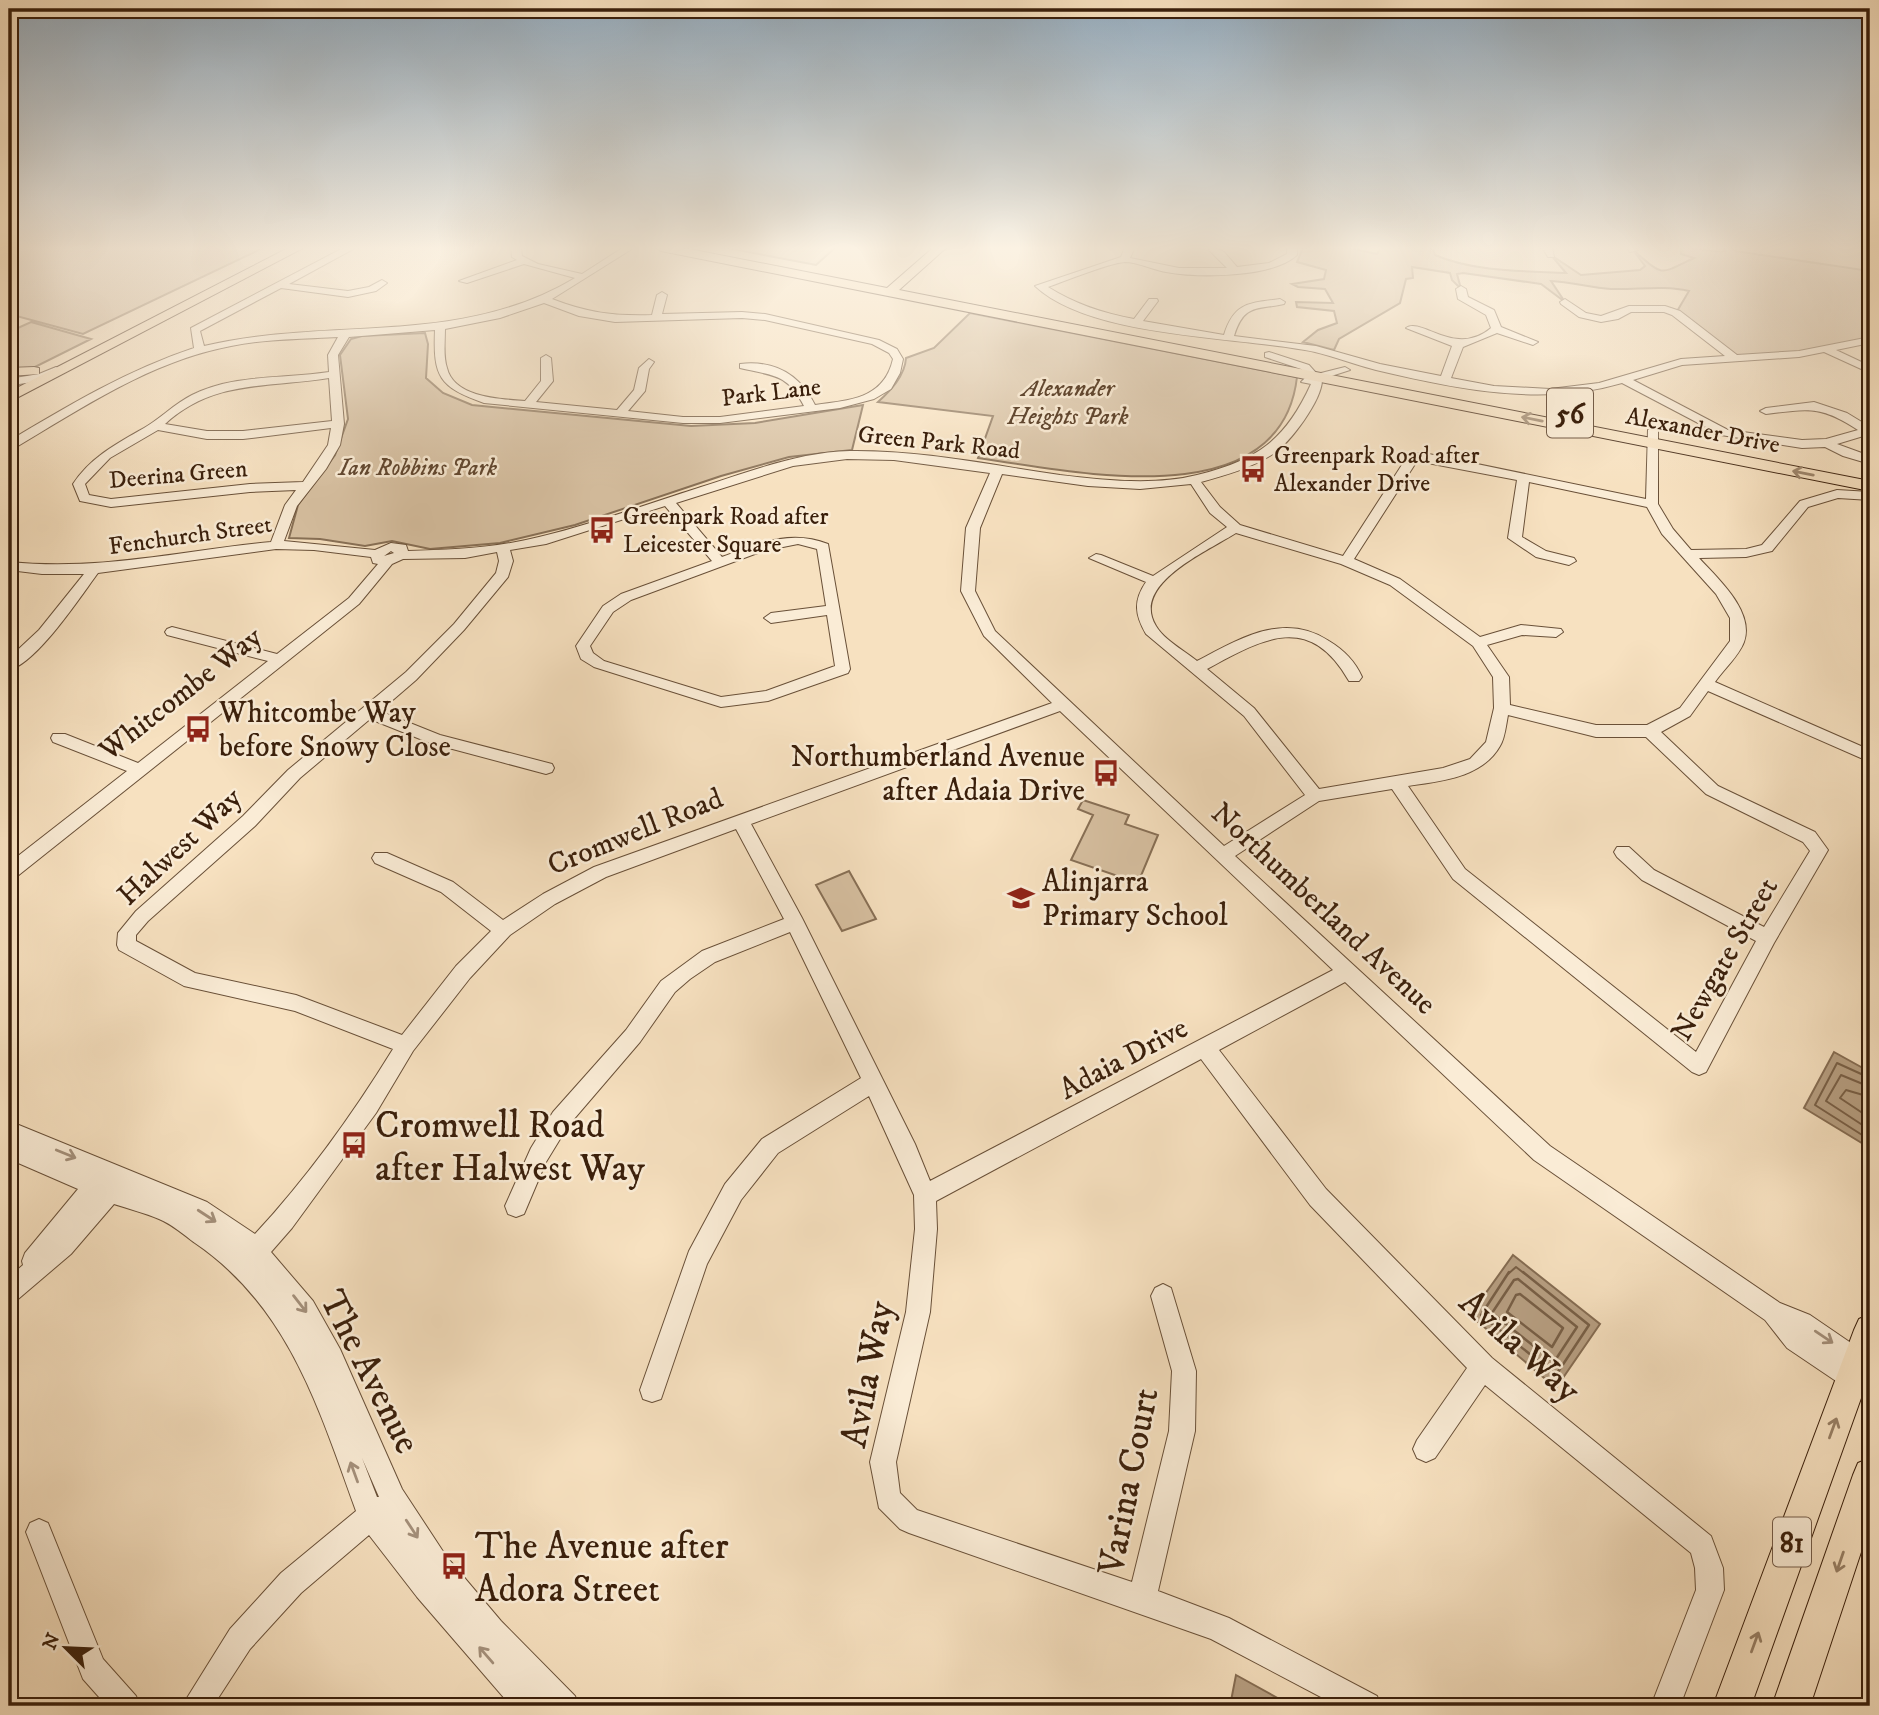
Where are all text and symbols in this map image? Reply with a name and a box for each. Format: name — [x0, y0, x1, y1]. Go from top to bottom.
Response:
street label: Park Lane — [720, 372, 823, 414]
park label: Alexander Heights Park — [1006, 374, 1129, 432]
road number: 56 — [1547, 388, 1593, 438]
street label: Alexander Drive — [1623, 401, 1782, 461]
one-way arrow — [1521, 412, 1544, 426]
street label: Green Park Road — [856, 420, 1022, 466]
place label: Greenpark Road after Alexander Drive — [1274, 441, 1480, 499]
park label: Ian Robbins Park — [337, 453, 497, 483]
street label: Deerina Green — [108, 454, 249, 496]
bus stop icon: Greenpark Road after Alexander Drive — [1238, 454, 1268, 484]
one-way arrow — [1792, 466, 1815, 479]
place label: Greenpark Road after Leicester Square — [623, 502, 829, 560]
street label: Fenchurch Street — [107, 510, 274, 562]
bus stop icon: Greenpark Road after Leicester Square — [587, 515, 617, 545]
street label: Whitcombe Way — [91, 619, 270, 770]
place label: Whitcombe Way before Snowy Close — [218, 695, 451, 766]
bus stop icon: Whitcombe Way before Snowy Close — [183, 714, 213, 744]
place label: Northumberland Avenue after Adaia Drive — [791, 739, 1085, 810]
bus stop icon: Northumberland Avenue after Adaia Drive — [1091, 758, 1121, 788]
street label: Halwest Way — [110, 780, 251, 914]
street label: Cromwell Road — [542, 780, 729, 884]
street label: Northumberland Avenue — [1203, 795, 1443, 1023]
place label: Alinjarra Primary School — [1042, 864, 1228, 935]
street label: Newgate Street — [1664, 872, 1787, 1048]
school or university icon: Alinjarra Primary School — [1006, 883, 1036, 913]
street label: Adaia Drive — [1053, 1010, 1194, 1109]
place label: Cromwell Road after Halwest Way — [375, 1103, 645, 1193]
bus stop icon: Cromwell Road after Halwest Way — [339, 1130, 369, 1160]
one-way arrow — [54, 1149, 76, 1162]
one-way arrow — [197, 1209, 216, 1223]
street label: Avila Way — [1449, 1280, 1590, 1414]
street label: The Avenue — [308, 1283, 430, 1462]
one-way arrow — [292, 1294, 307, 1313]
street label: Avila Way — [831, 1297, 906, 1452]
one-way arrow — [1814, 1329, 1833, 1344]
street label: Varina Court — [1088, 1384, 1171, 1580]
one-way arrow — [1828, 1418, 1840, 1440]
one-way arrow — [347, 1461, 359, 1483]
one-way arrow — [406, 1518, 420, 1538]
road number: 81 — [1773, 1518, 1811, 1566]
place label: The Avenue after Adora Street — [475, 1524, 729, 1614]
bus stop icon: The Avenue after Adora Street — [439, 1551, 469, 1581]
one-way arrow — [1833, 1551, 1845, 1573]
north arrow — [32, 1614, 102, 1684]
text: N — [38, 1630, 66, 1654]
one-way arrow — [1750, 1632, 1763, 1654]
one-way arrow — [478, 1646, 494, 1664]

